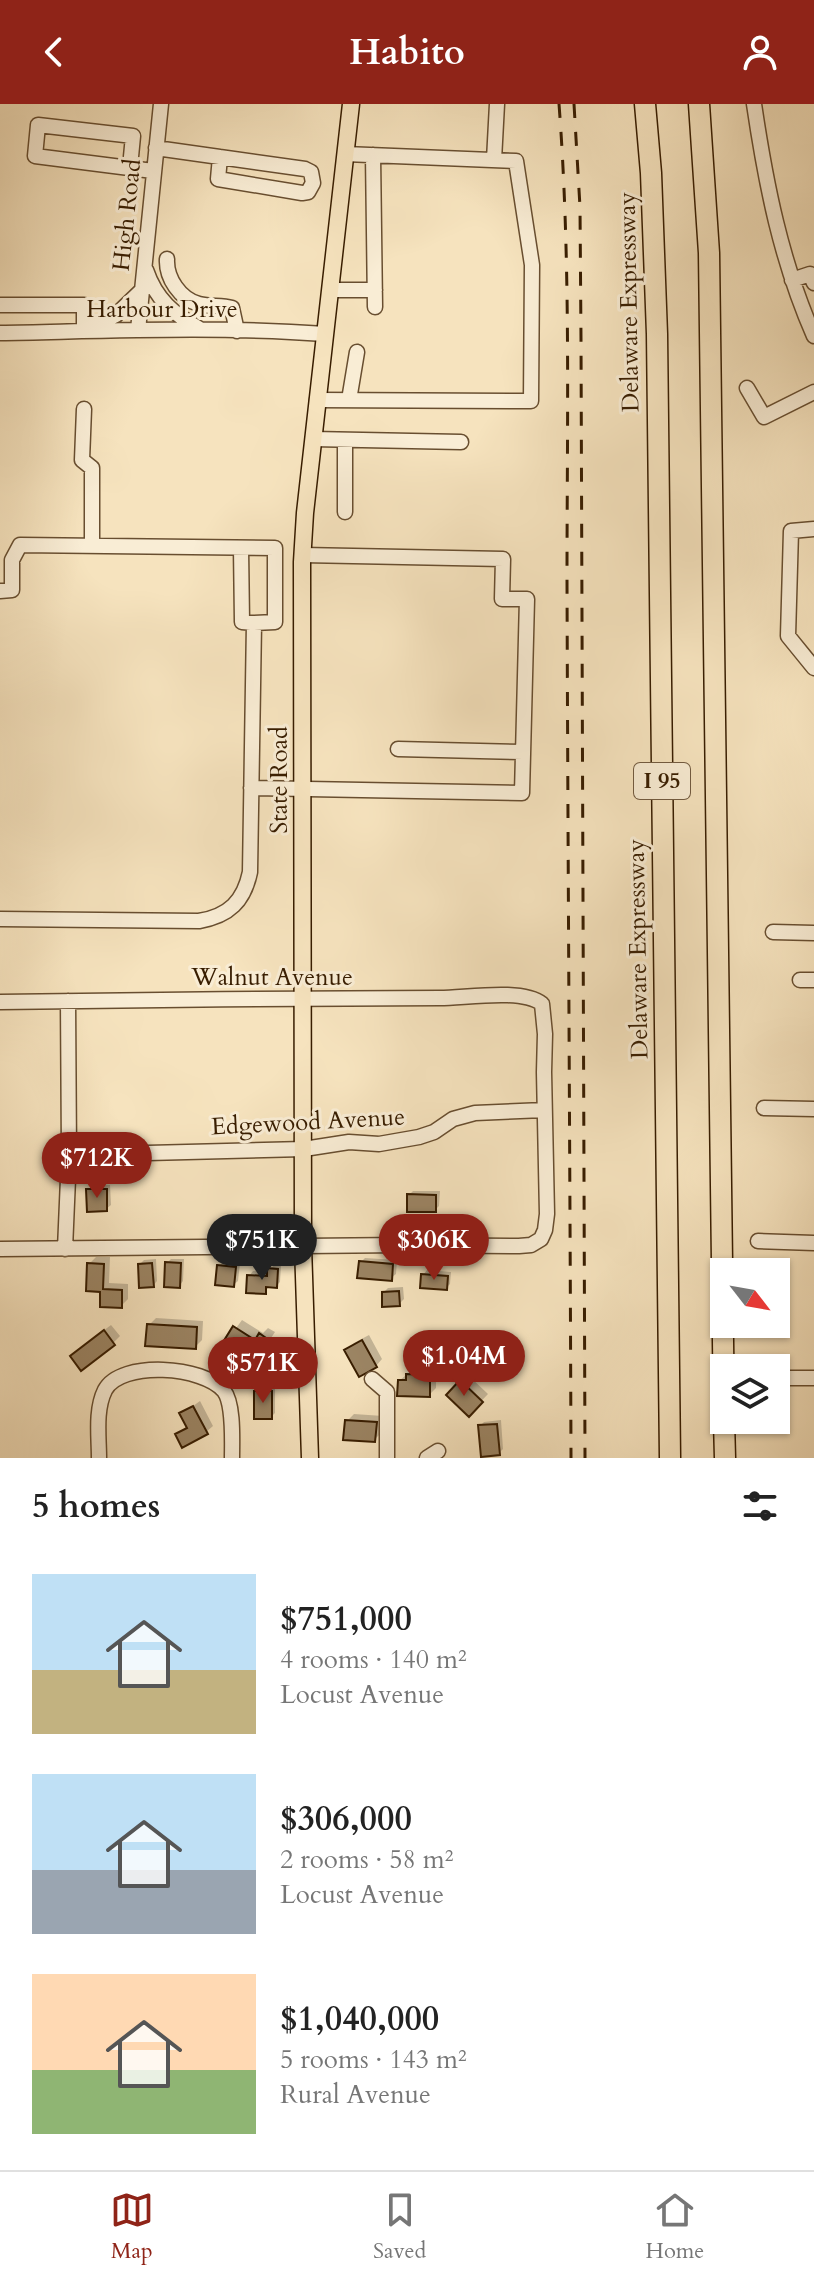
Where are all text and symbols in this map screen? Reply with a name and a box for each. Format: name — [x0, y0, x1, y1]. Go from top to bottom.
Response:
text: Habito — [349, 28, 465, 77]
icon: back — [32, 30, 76, 74]
icon: person — [738, 30, 782, 74]
street label: High Road — [105, 157, 149, 273]
street label: Delaware Expressway — [611, 191, 647, 412]
street label: Harbour Drive — [86, 293, 238, 326]
street label: State Road — [263, 726, 296, 834]
road number: I 95 — [634, 763, 690, 799]
street label: Delaware Expressway — [620, 838, 656, 1059]
street label: Walnut Avenue — [190, 961, 353, 994]
street label: Edgewood Avenue — [210, 1100, 406, 1144]
pin: $712K — [41, 1132, 153, 1200]
text: $712K — [60, 1140, 134, 1175]
pin: $751K — [206, 1214, 318, 1282]
pin: $306K — [378, 1214, 490, 1282]
text: $751K — [225, 1222, 299, 1257]
text: $306K — [397, 1222, 471, 1257]
north arrow — [710, 1258, 790, 1338]
map controls — [710, 1258, 790, 1434]
pin: $1.04M — [399, 1330, 529, 1398]
pin: $571K — [207, 1337, 319, 1405]
text: $1.04M — [421, 1338, 507, 1373]
text: $571K — [226, 1345, 300, 1380]
button: layers — [710, 1354, 790, 1434]
text: 5 homes — [32, 1483, 160, 1529]
icon: filters — [738, 1484, 782, 1528]
text: $751,000 — [280, 1596, 412, 1642]
icon: home — [96, 1606, 192, 1702]
text: 4 rooms · 140 m² — [280, 1642, 467, 1677]
text: Locust Avenue — [280, 1677, 444, 1712]
text: $306,000 — [280, 1796, 412, 1842]
icon: home — [96, 1806, 192, 1902]
text: 2 rooms · 58 m² — [280, 1842, 453, 1877]
text: Locust Avenue — [280, 1877, 444, 1912]
text: $1,040,000 — [280, 1996, 439, 2042]
icon: home — [96, 2006, 192, 2102]
text: 5 rooms · 143 m² — [280, 2042, 467, 2077]
text: Rural Avenue — [280, 2077, 431, 2112]
tab: Map — [110, 2188, 154, 2266]
tab: Saved — [373, 2188, 426, 2266]
tab: Home — [645, 2188, 704, 2266]

